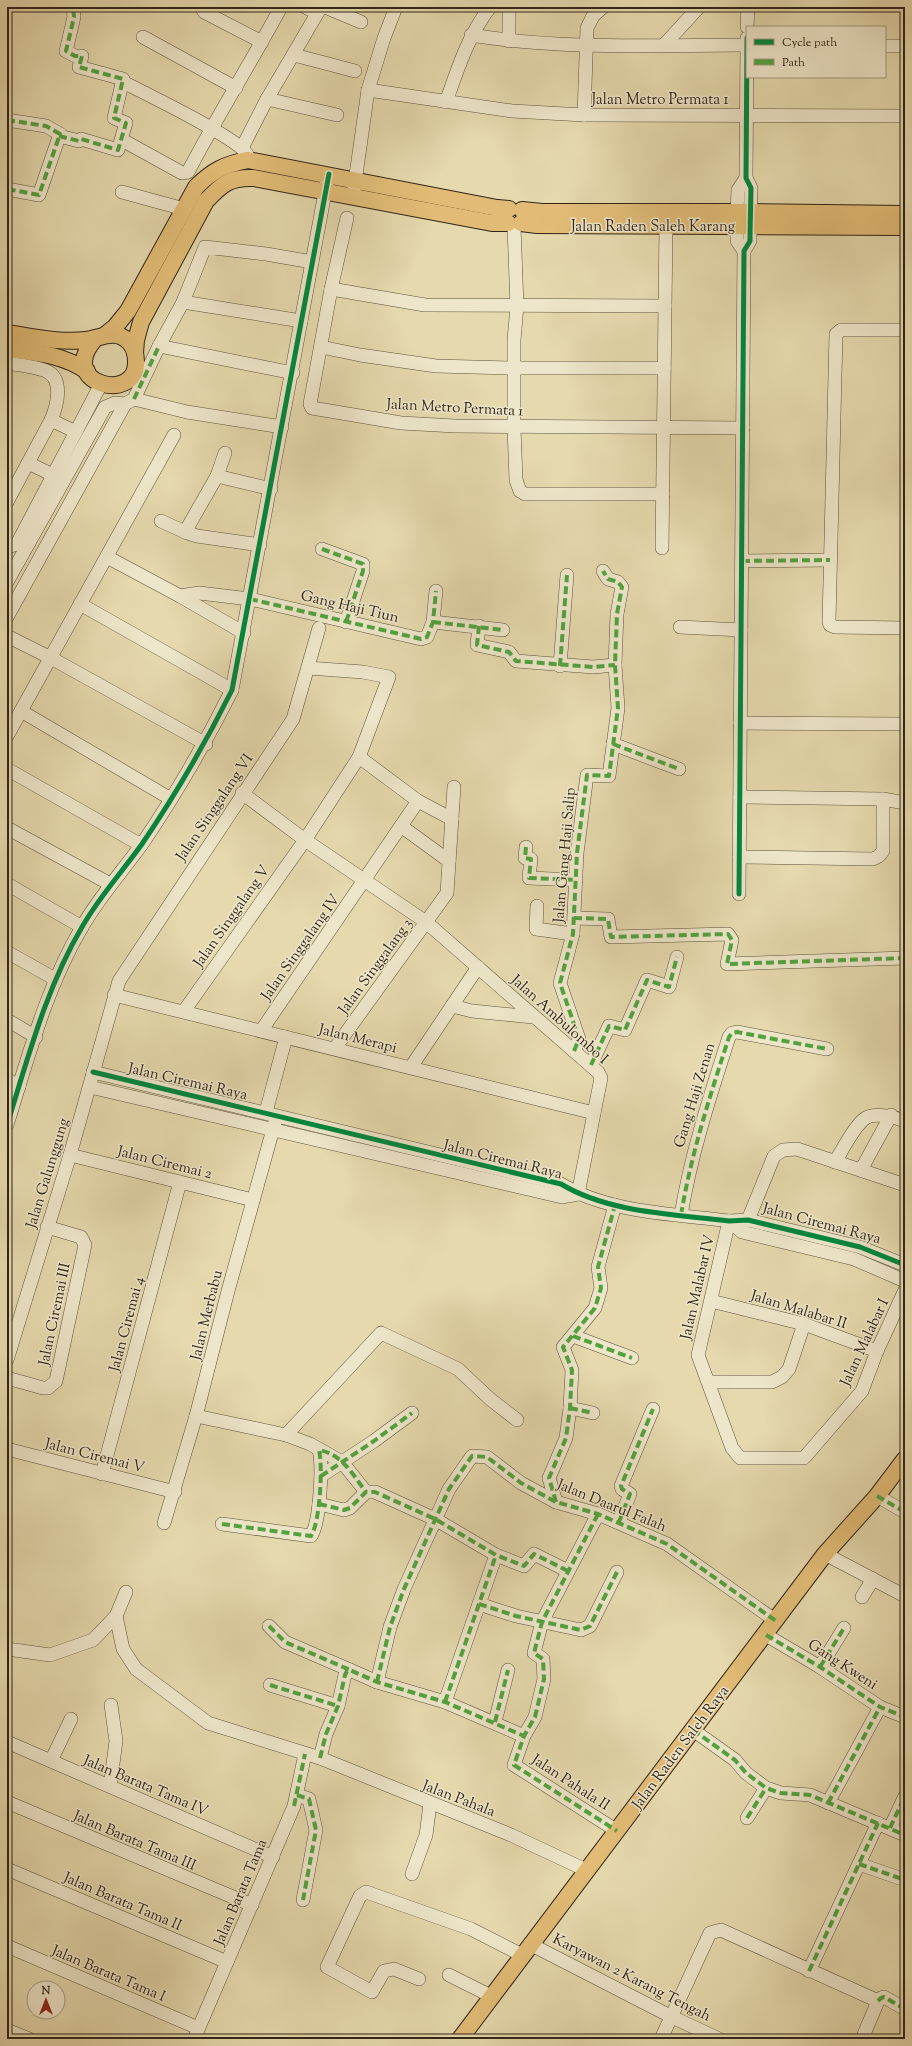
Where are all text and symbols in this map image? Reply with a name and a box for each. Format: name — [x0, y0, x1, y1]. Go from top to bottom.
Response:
legend — [746, 26, 886, 78]
text: Cycle path — [782, 34, 837, 52]
text: Path — [782, 54, 805, 72]
street label: Jalan Metro Permata 1 — [591, 90, 729, 111]
street label: Jalan Raden Saleh Karang — [570, 217, 735, 238]
street label: Jalan Metro Permata 1 — [385, 394, 524, 423]
street label: Gang Haji Tiun — [299, 586, 401, 629]
street label: Jalan Singgalang VI — [171, 750, 259, 866]
street label: Jalan Gang Haji Salip — [549, 787, 582, 925]
street label: Jalan Singgalang V — [189, 862, 275, 973]
street label: Jalan Singgalang IV — [256, 891, 346, 1006]
street label: Jalan Singgalang 3 — [334, 915, 418, 1020]
street label: Jalan Ambulombo I — [505, 970, 612, 1070]
street label: Jalan Merapi — [315, 1019, 399, 1059]
street label: Gang Haji Zenan — [669, 1040, 721, 1151]
street label: Jalan Ciremai Raya — [125, 1058, 249, 1106]
street label: Jalan Galunggung — [21, 1116, 75, 1232]
street label: Jalan Ciremai Raya — [440, 1135, 564, 1185]
street label: Jalan Ciremai 2 — [114, 1141, 214, 1185]
street label: Jalan Ciremai Raya — [759, 1198, 883, 1250]
street label: Jalan Malabar IV — [676, 1233, 721, 1343]
street label: Jalan Ciremai III — [34, 1261, 77, 1369]
street label: Jalan Merbabu — [186, 1268, 229, 1364]
street label: Jalan Ciremai 4 — [104, 1274, 150, 1375]
street label: Jalan Malabar II — [747, 1286, 849, 1335]
street label: Jalan Malabar I — [835, 1295, 895, 1391]
street label: Jalan Ciremai V — [42, 1434, 147, 1479]
street label: Jalan Daarul Falah — [553, 1474, 670, 1538]
street label: Gang Kweni — [803, 1635, 881, 1696]
street label: Jalan Raden Saleh Raya — [627, 1682, 735, 1815]
street label: Jalan Barata Tama IV — [79, 1750, 211, 1822]
street label: Jalan Pahala II — [526, 1750, 613, 1816]
street label: Jalan Pahala — [418, 1776, 498, 1823]
street label: Jalan Barata Tama III — [69, 1806, 199, 1877]
street label: Jalan Barata Tama — [209, 1836, 273, 1950]
street label: Jalan Barata Tama II — [59, 1868, 185, 1937]
street label: Karyawan 2 Karang Tengah — [549, 1929, 714, 2028]
street label: Jalan Barata Tama I — [47, 1941, 169, 2008]
north arrow — [26, 1980, 66, 2020]
text: N — [41, 1983, 51, 1999]

